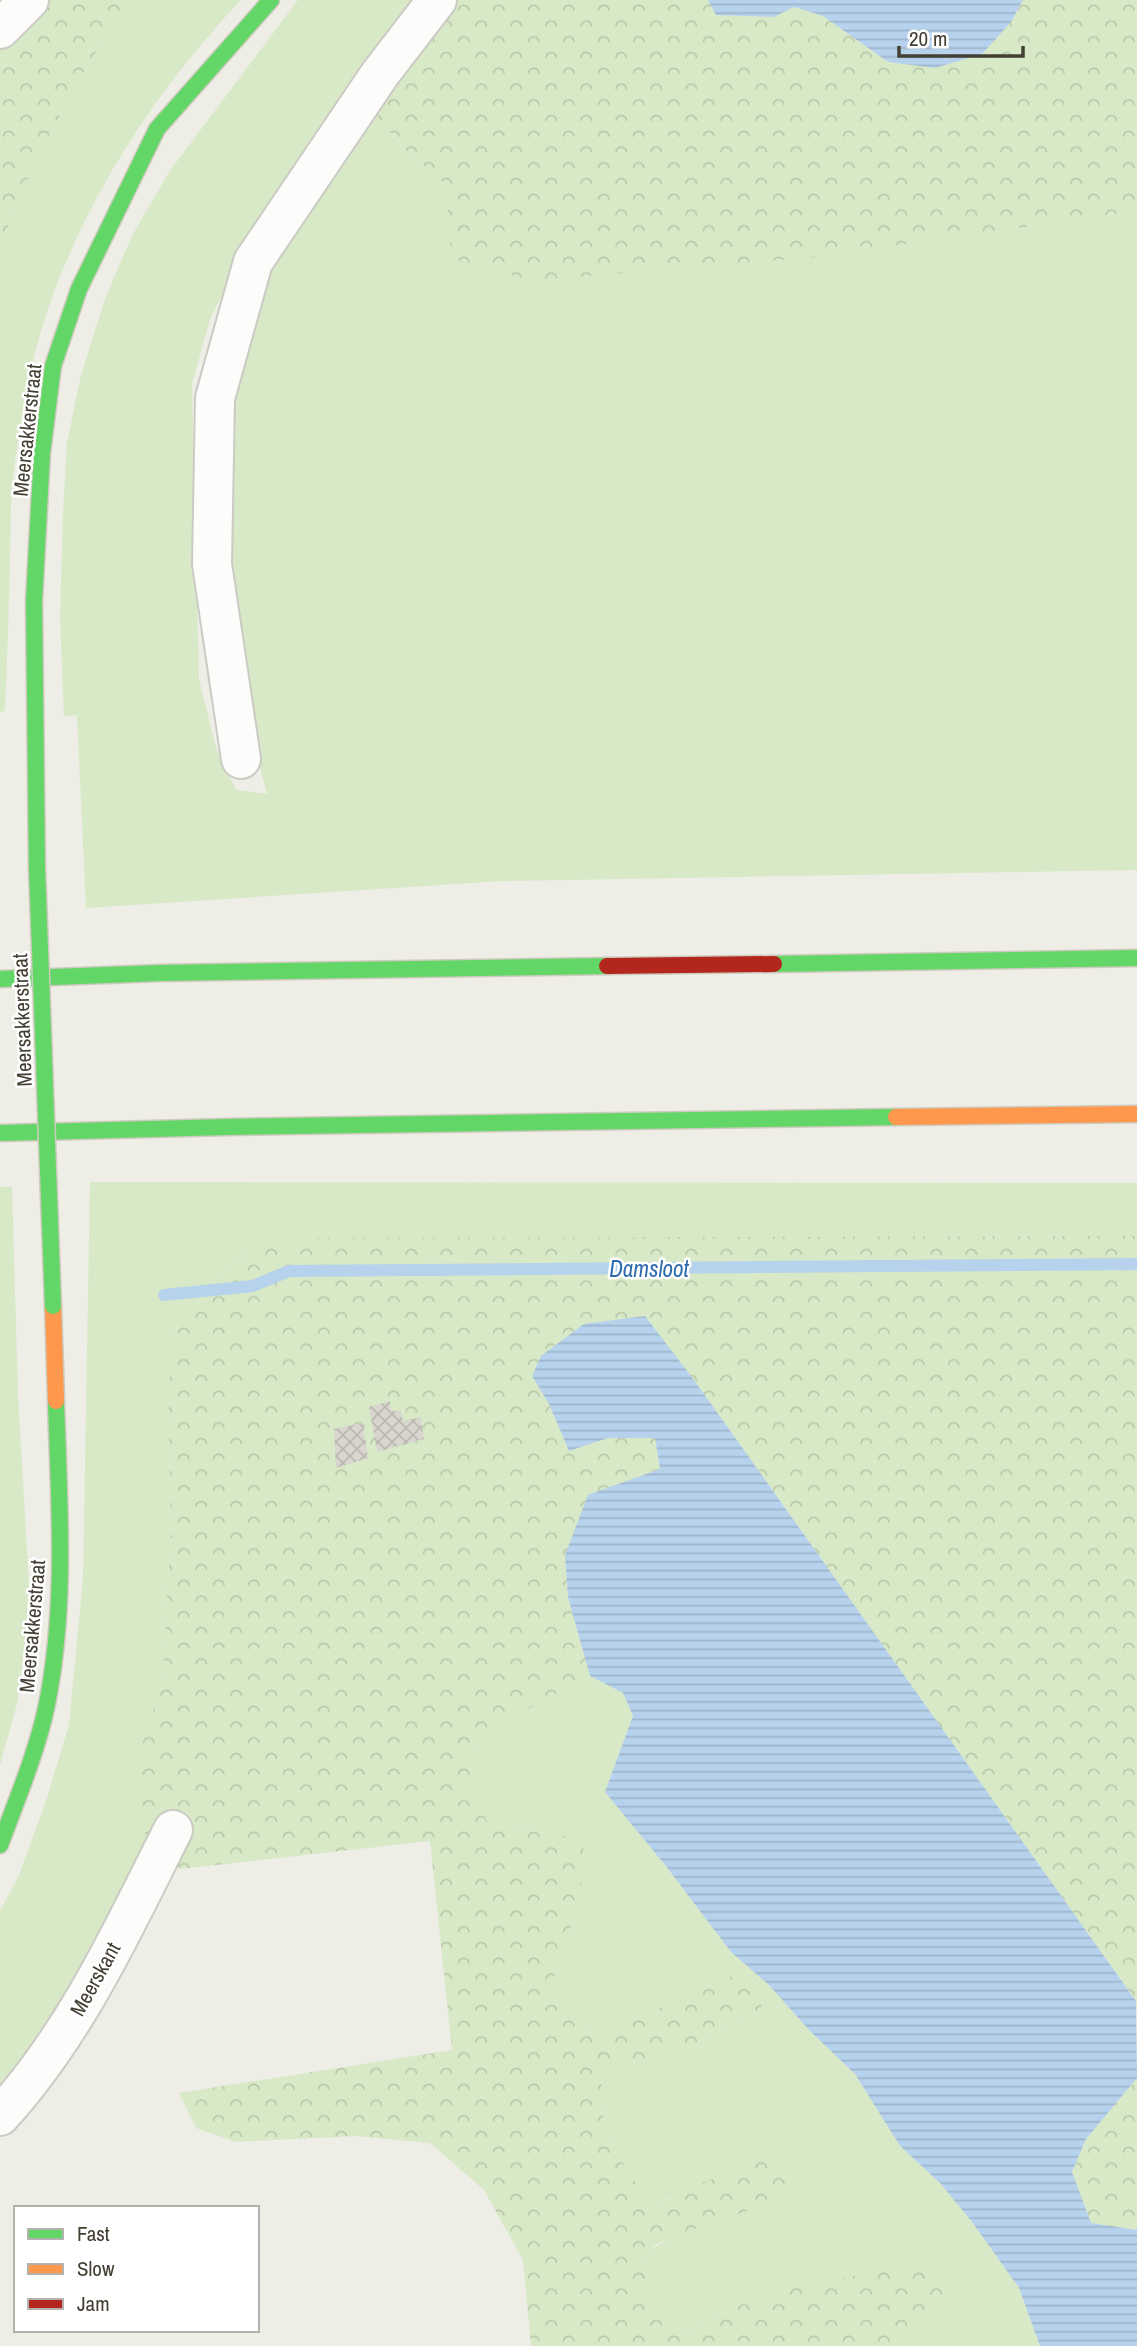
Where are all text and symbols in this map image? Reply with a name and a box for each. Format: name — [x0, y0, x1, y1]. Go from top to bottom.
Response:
scale bar — [899, 14, 1023, 58]
text: 20 m — [909, 24, 947, 53]
street label: Meersakkerstraat — [6, 362, 48, 498]
street label: Meersakkerstraat — [5, 953, 39, 1087]
water label: Damsloot — [609, 1253, 690, 1284]
street label: Meersakkerstraat — [12, 1558, 52, 1694]
street label: Meerskant — [63, 1937, 127, 2021]
legend — [14, 2206, 259, 2332]
text: Fast — [77, 2219, 110, 2248]
text: Slow — [77, 2254, 115, 2283]
text: Jam — [77, 2289, 110, 2318]

